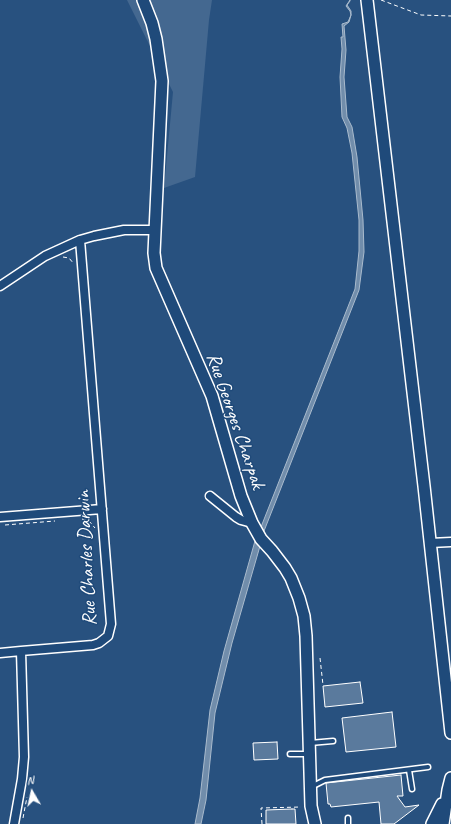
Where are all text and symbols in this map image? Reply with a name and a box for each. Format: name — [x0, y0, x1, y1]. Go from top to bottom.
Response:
street label: Rue Georges Charpak — [201, 350, 269, 492]
street label: Rue Charles Darwin — [71, 490, 103, 626]
north arrow — [12, 772, 52, 812]
text: N — [26, 773, 35, 788]

